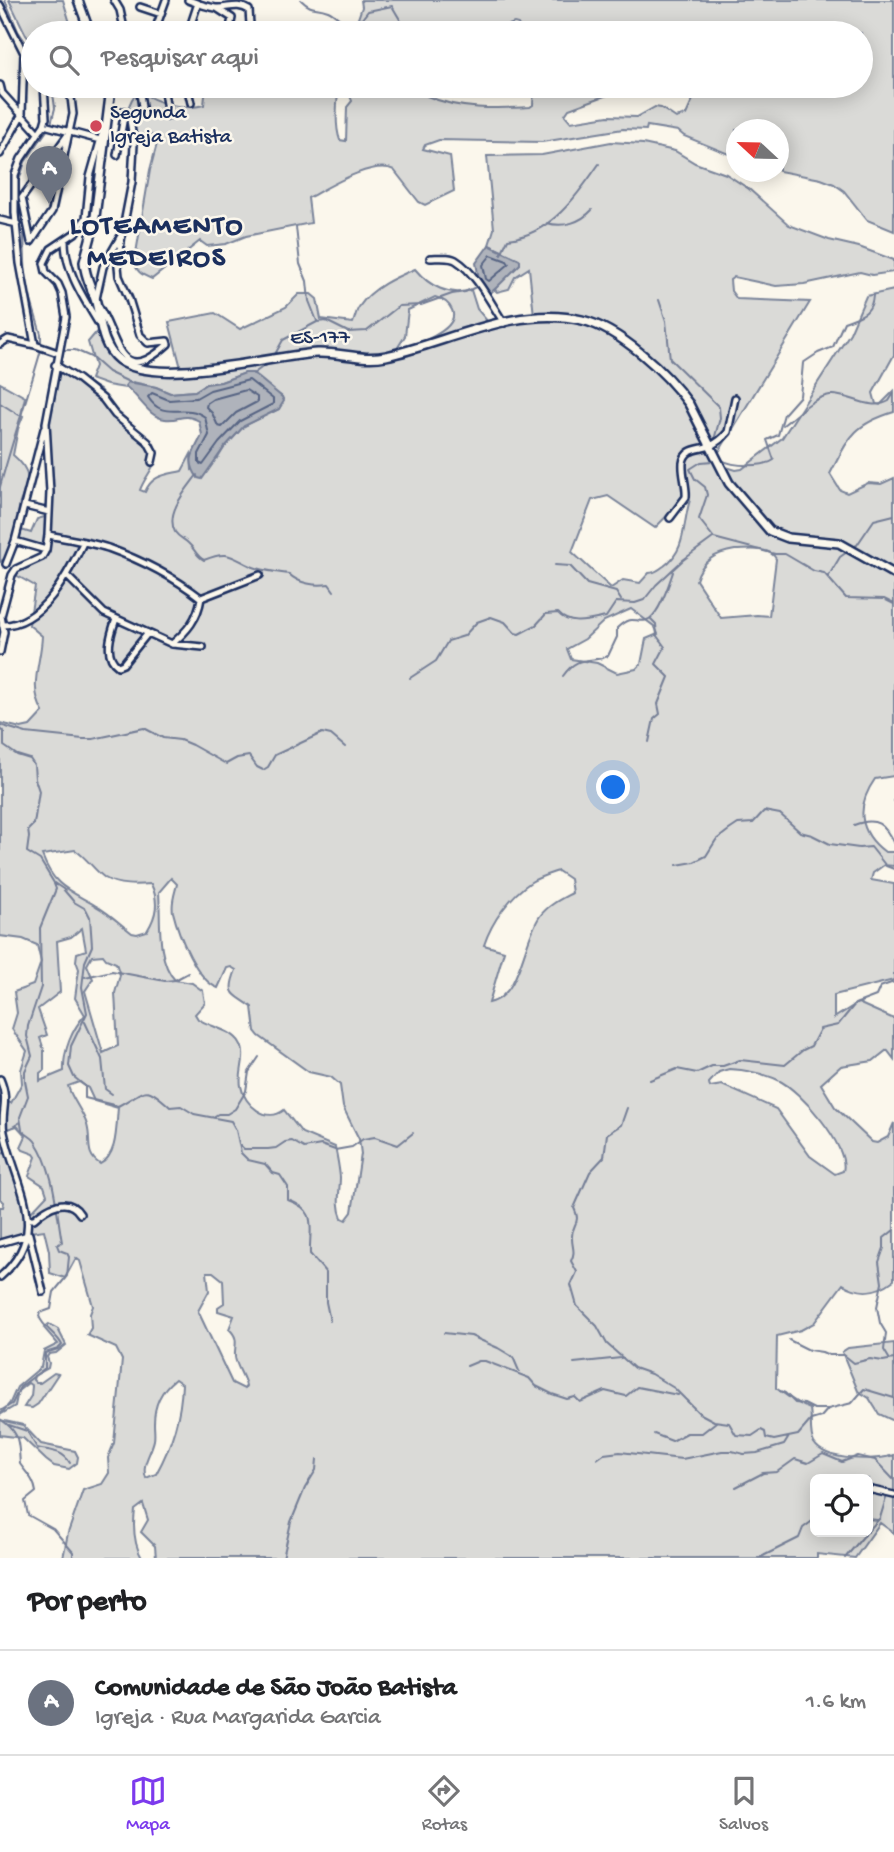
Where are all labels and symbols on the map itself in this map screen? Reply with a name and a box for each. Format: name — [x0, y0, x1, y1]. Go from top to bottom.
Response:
place label: Segunda Igreja Batista — [110, 102, 233, 151]
marker: Segunda Igreja Batista — [88, 118, 104, 134]
north arrow — [726, 119, 789, 182]
pin: A — [26, 146, 72, 204]
district label: LOTEAMENTO MEDEIROS — [70, 211, 244, 276]
street label: ES-177 — [290, 326, 351, 352]
your location — [596, 770, 630, 804]

